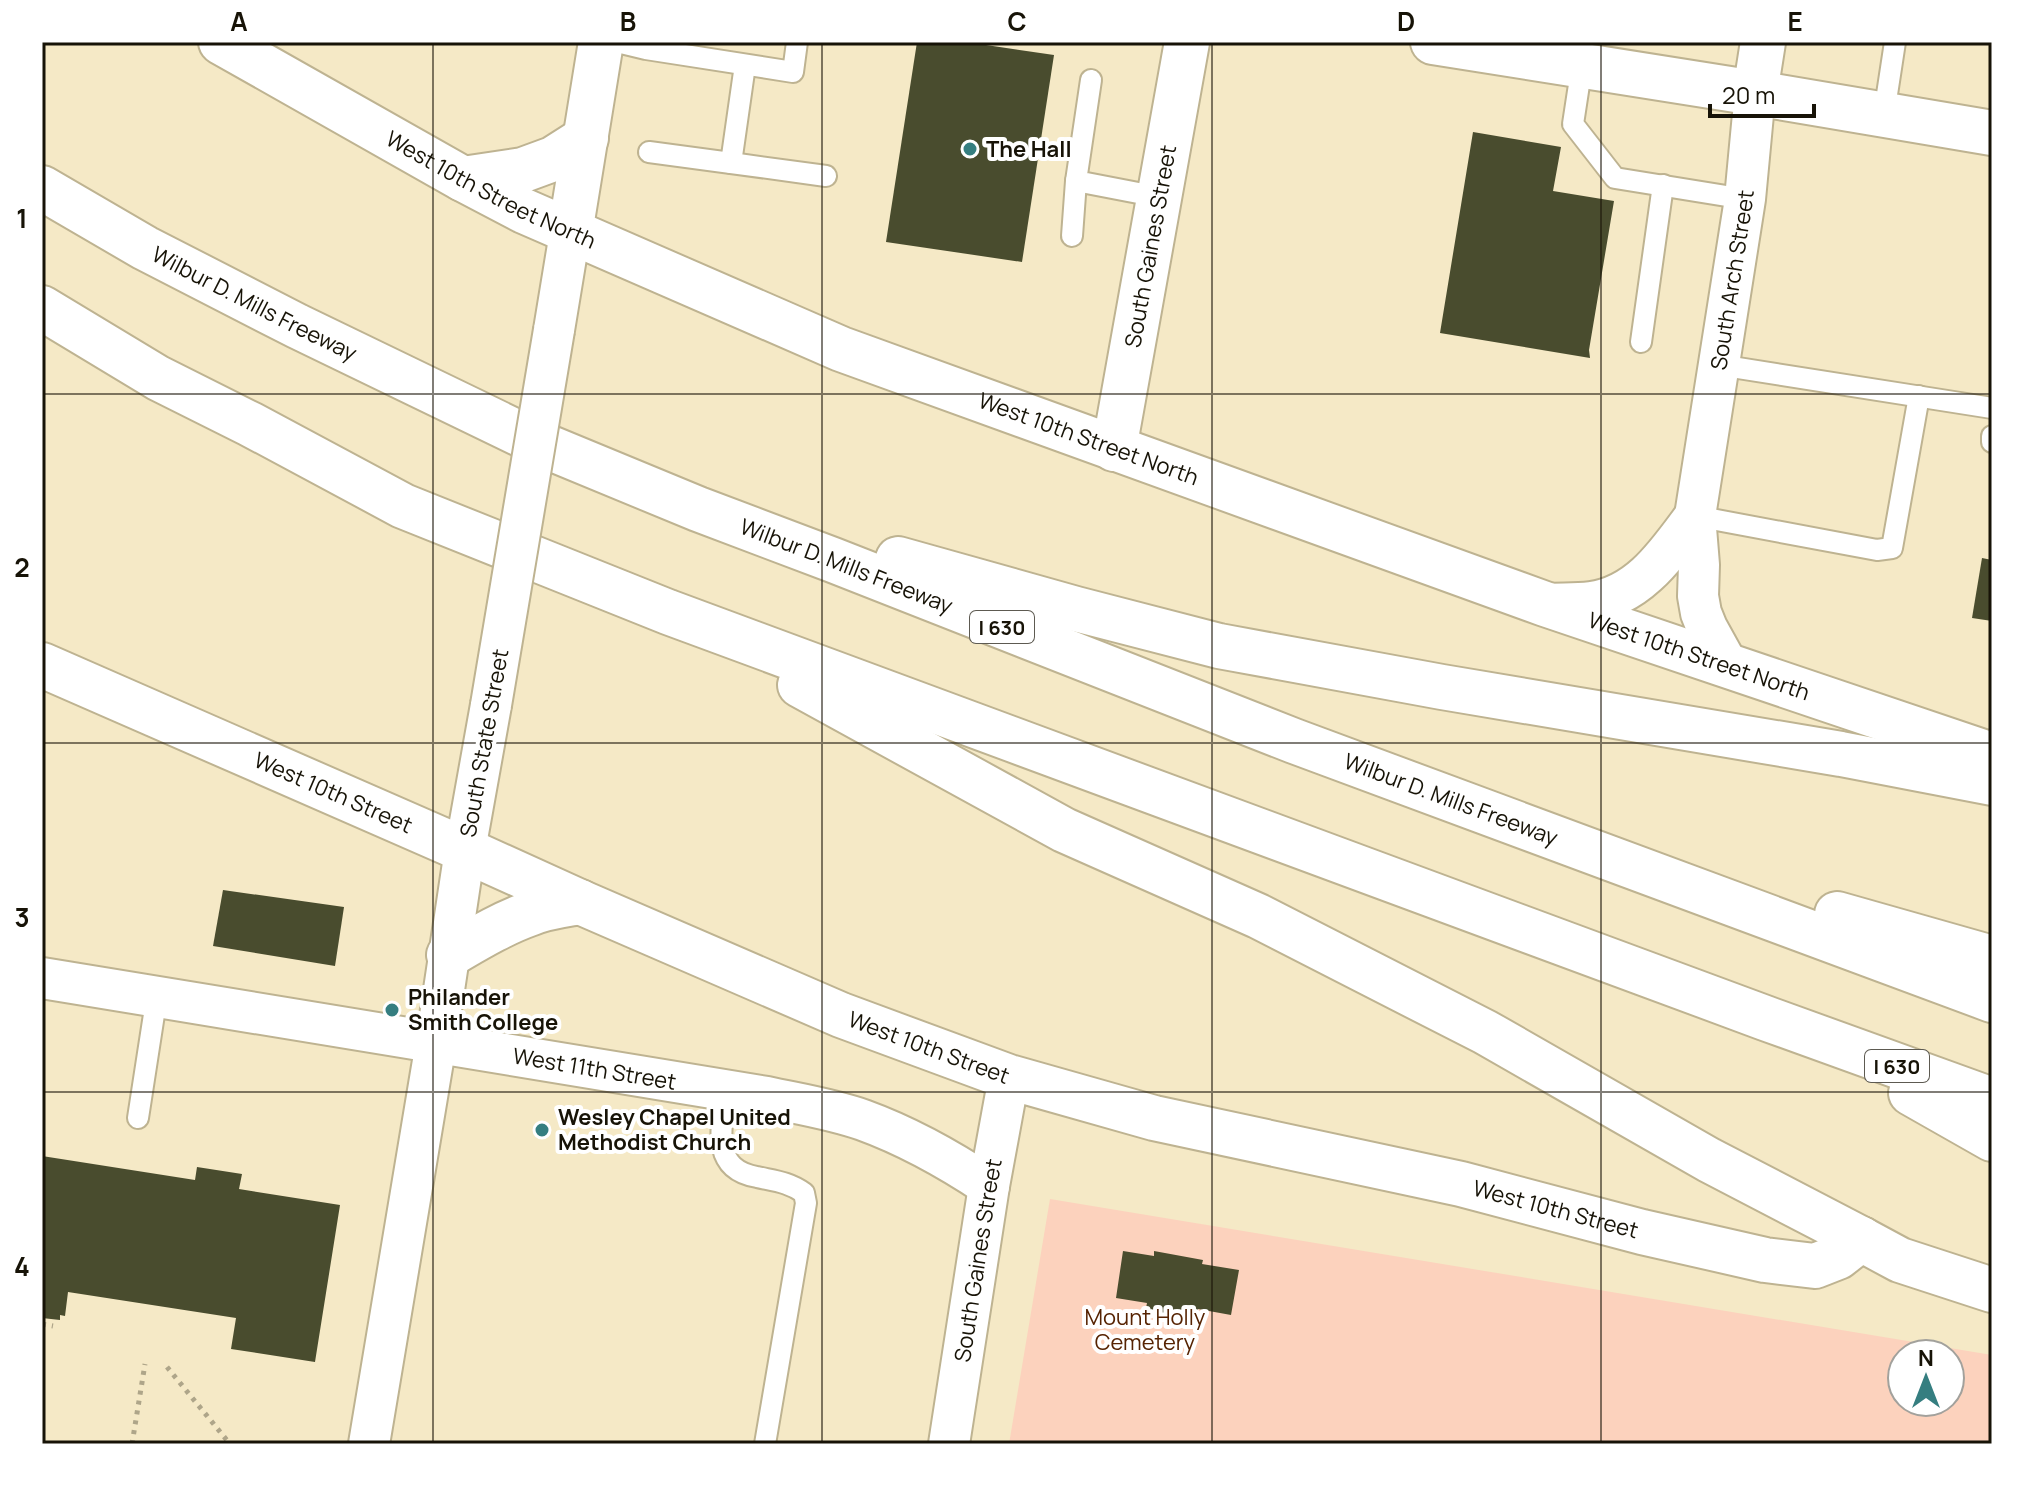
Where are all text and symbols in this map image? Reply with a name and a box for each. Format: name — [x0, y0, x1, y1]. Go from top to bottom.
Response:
text: A — [230, 3, 248, 39]
text: B — [620, 3, 636, 39]
text: C — [1007, 3, 1027, 39]
text: D — [1397, 3, 1415, 39]
text: E — [1787, 3, 1803, 39]
scale bar — [1710, 68, 1814, 118]
text: 20 m — [1722, 78, 1775, 111]
street label: West 10th Street North — [381, 123, 601, 256]
place label: The Hall — [986, 134, 1072, 164]
marker: The Hall — [961, 140, 979, 158]
street label: South Gaines Street — [1117, 142, 1183, 350]
street label: South Arch Street — [1703, 188, 1761, 372]
text: 1 — [16, 200, 28, 236]
street label: Wilbur D. Mills Freeway — [147, 239, 362, 368]
street label: West 10th Street North — [974, 385, 1203, 492]
street label: Wilbur D. Mills Freeway — [736, 511, 958, 621]
text: 2 — [14, 549, 30, 585]
street label: West 10th Street North — [1584, 605, 1814, 707]
road number: I 630 — [970, 611, 1034, 643]
street label: South State Street — [453, 646, 515, 840]
street label: West 10th Street — [250, 745, 417, 840]
street label: Wilbur D. Mills Freeway — [1340, 746, 1562, 853]
text: 3 — [14, 899, 30, 935]
place label: Philander Smith College — [408, 982, 558, 1037]
marker: Philander Smith College — [383, 1001, 401, 1019]
street label: West 10th Street — [844, 1004, 1014, 1091]
street label: West 11th Street — [511, 1041, 679, 1097]
road number: I 630 — [1865, 1050, 1929, 1082]
place label: Wesley Chapel United Methodist Church — [558, 1102, 791, 1157]
marker: Wesley Chapel United Methodist Church — [533, 1121, 551, 1139]
street label: South Gaines Street — [947, 1156, 1009, 1364]
street label: West 10th Street — [1470, 1173, 1642, 1245]
text: 4 — [14, 1248, 30, 1284]
park label: Mount Holly Cemetery — [1085, 1302, 1206, 1357]
north arrow — [1886, 1338, 1966, 1418]
text: N — [1918, 1343, 1934, 1373]

